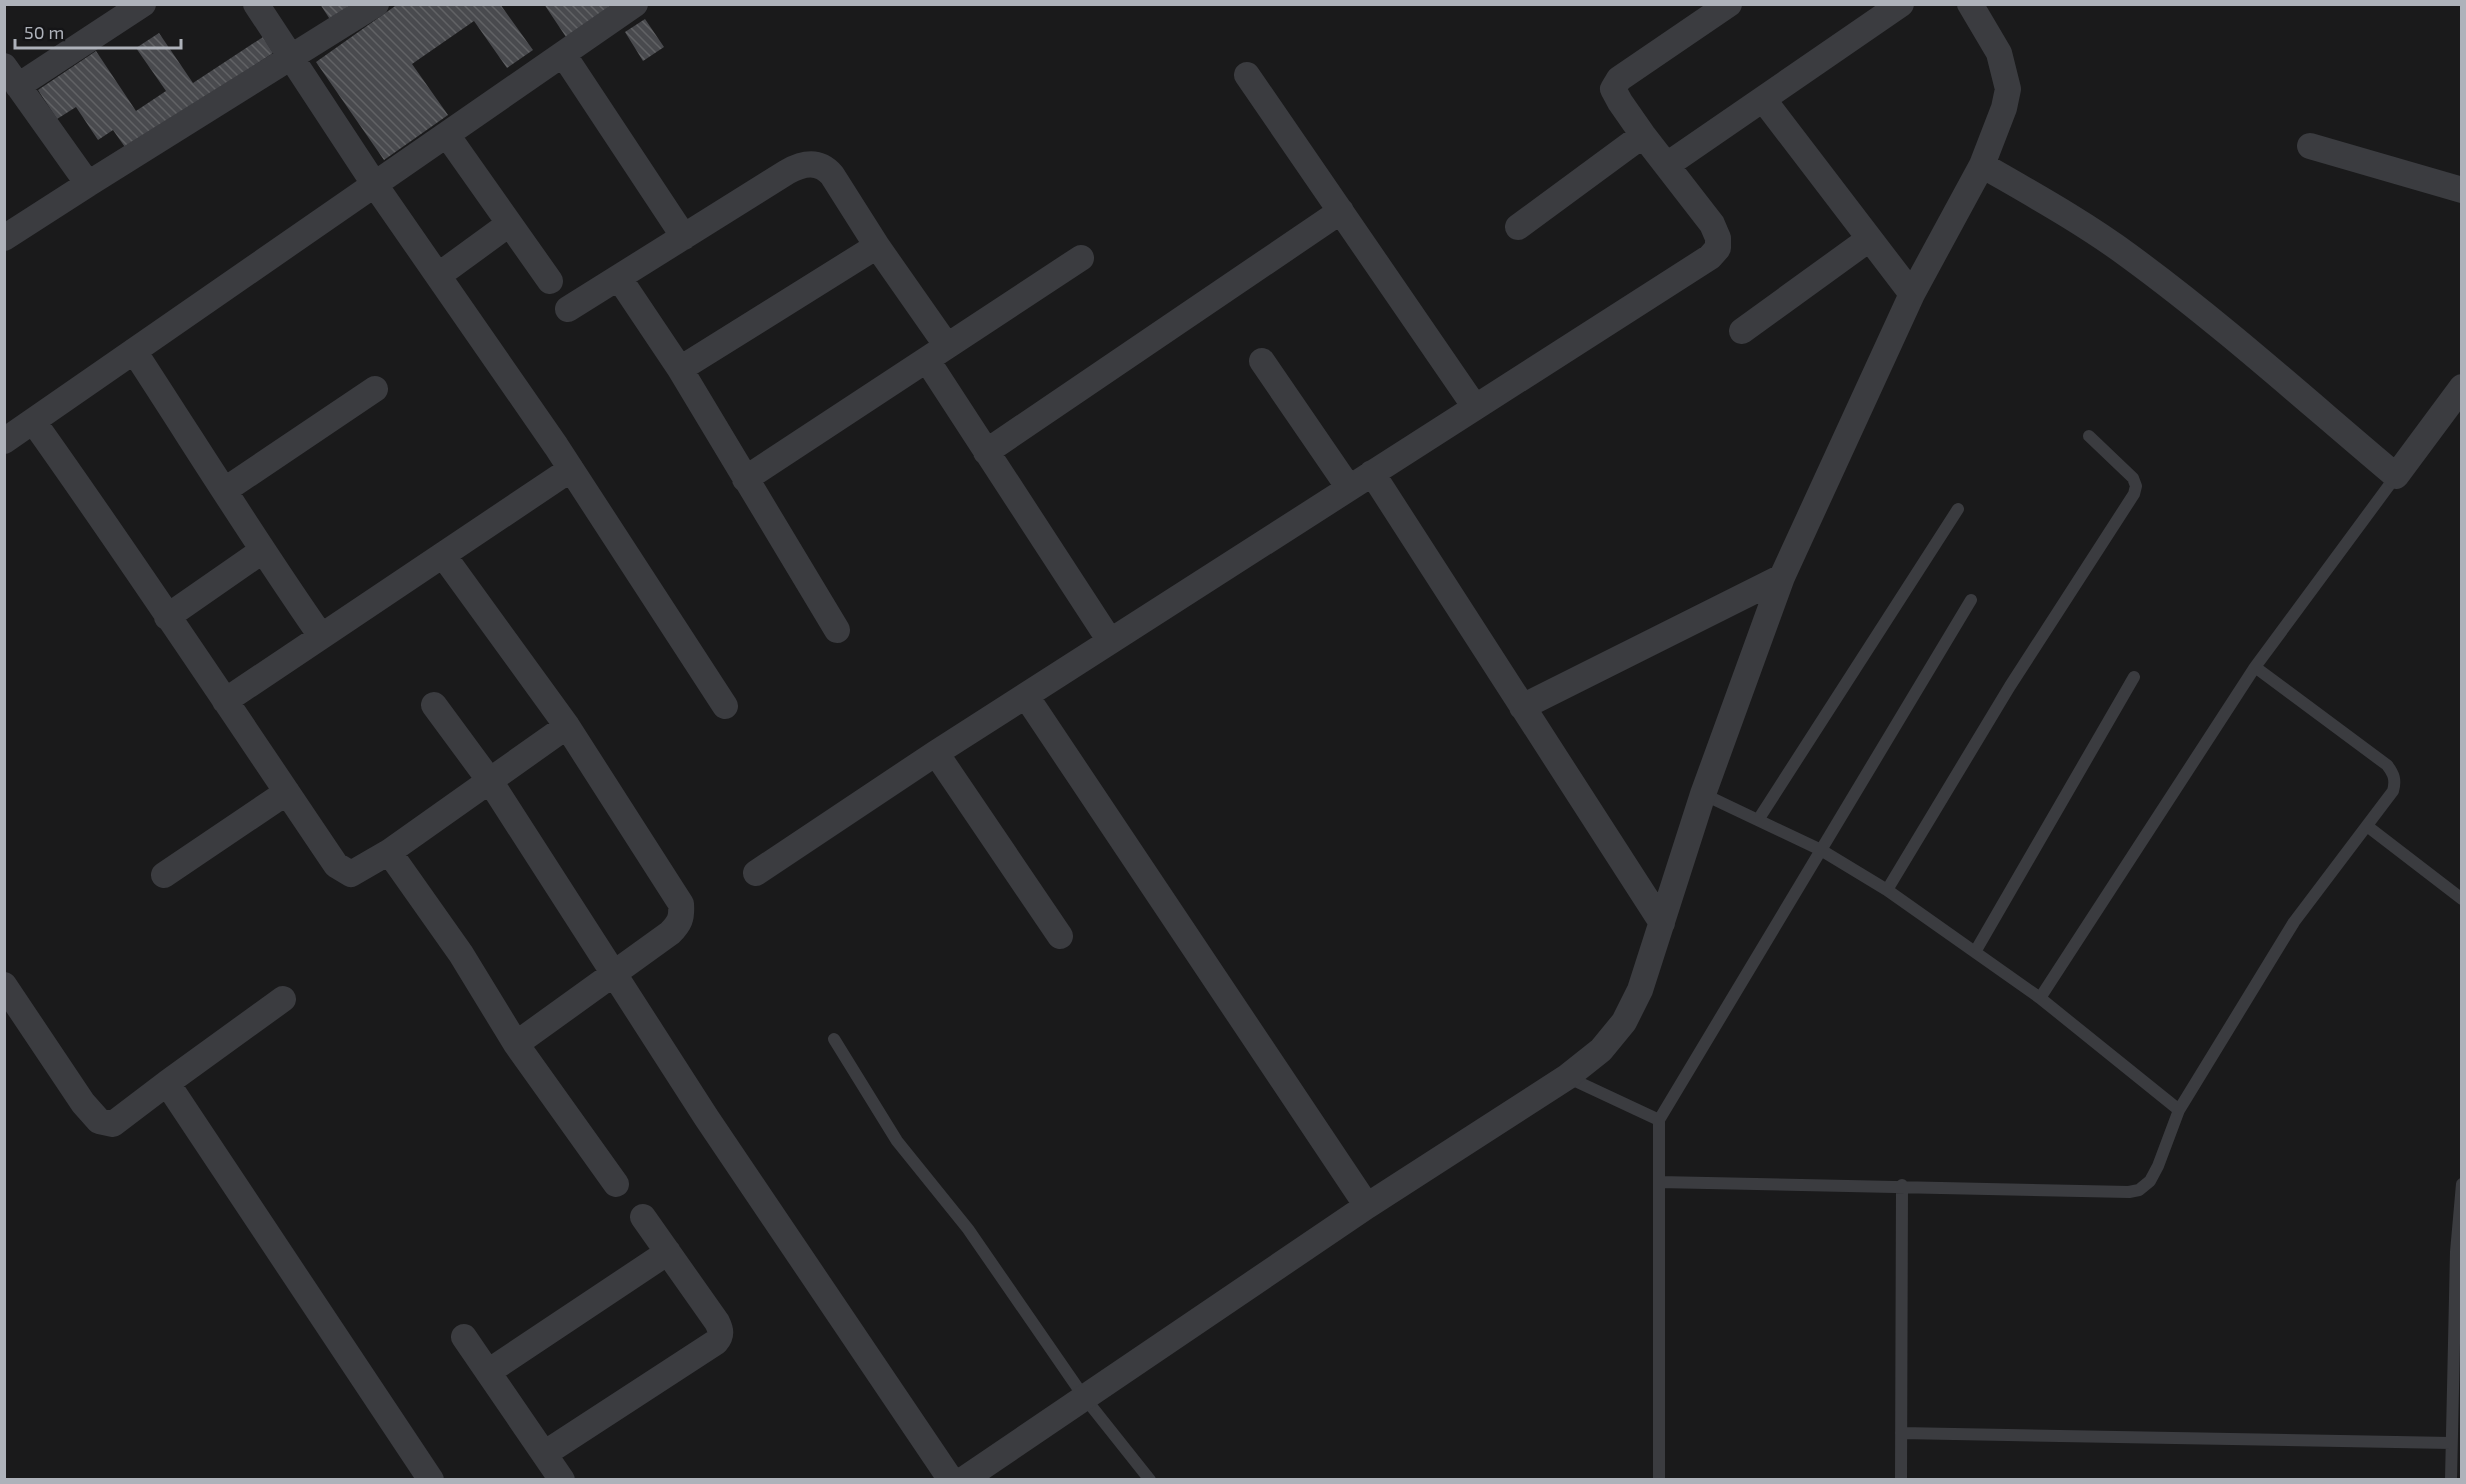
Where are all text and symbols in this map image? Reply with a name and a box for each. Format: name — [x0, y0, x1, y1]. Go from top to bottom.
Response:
scale bar — [15, 12, 182, 50]
text: 50 m — [24, 21, 64, 43]

